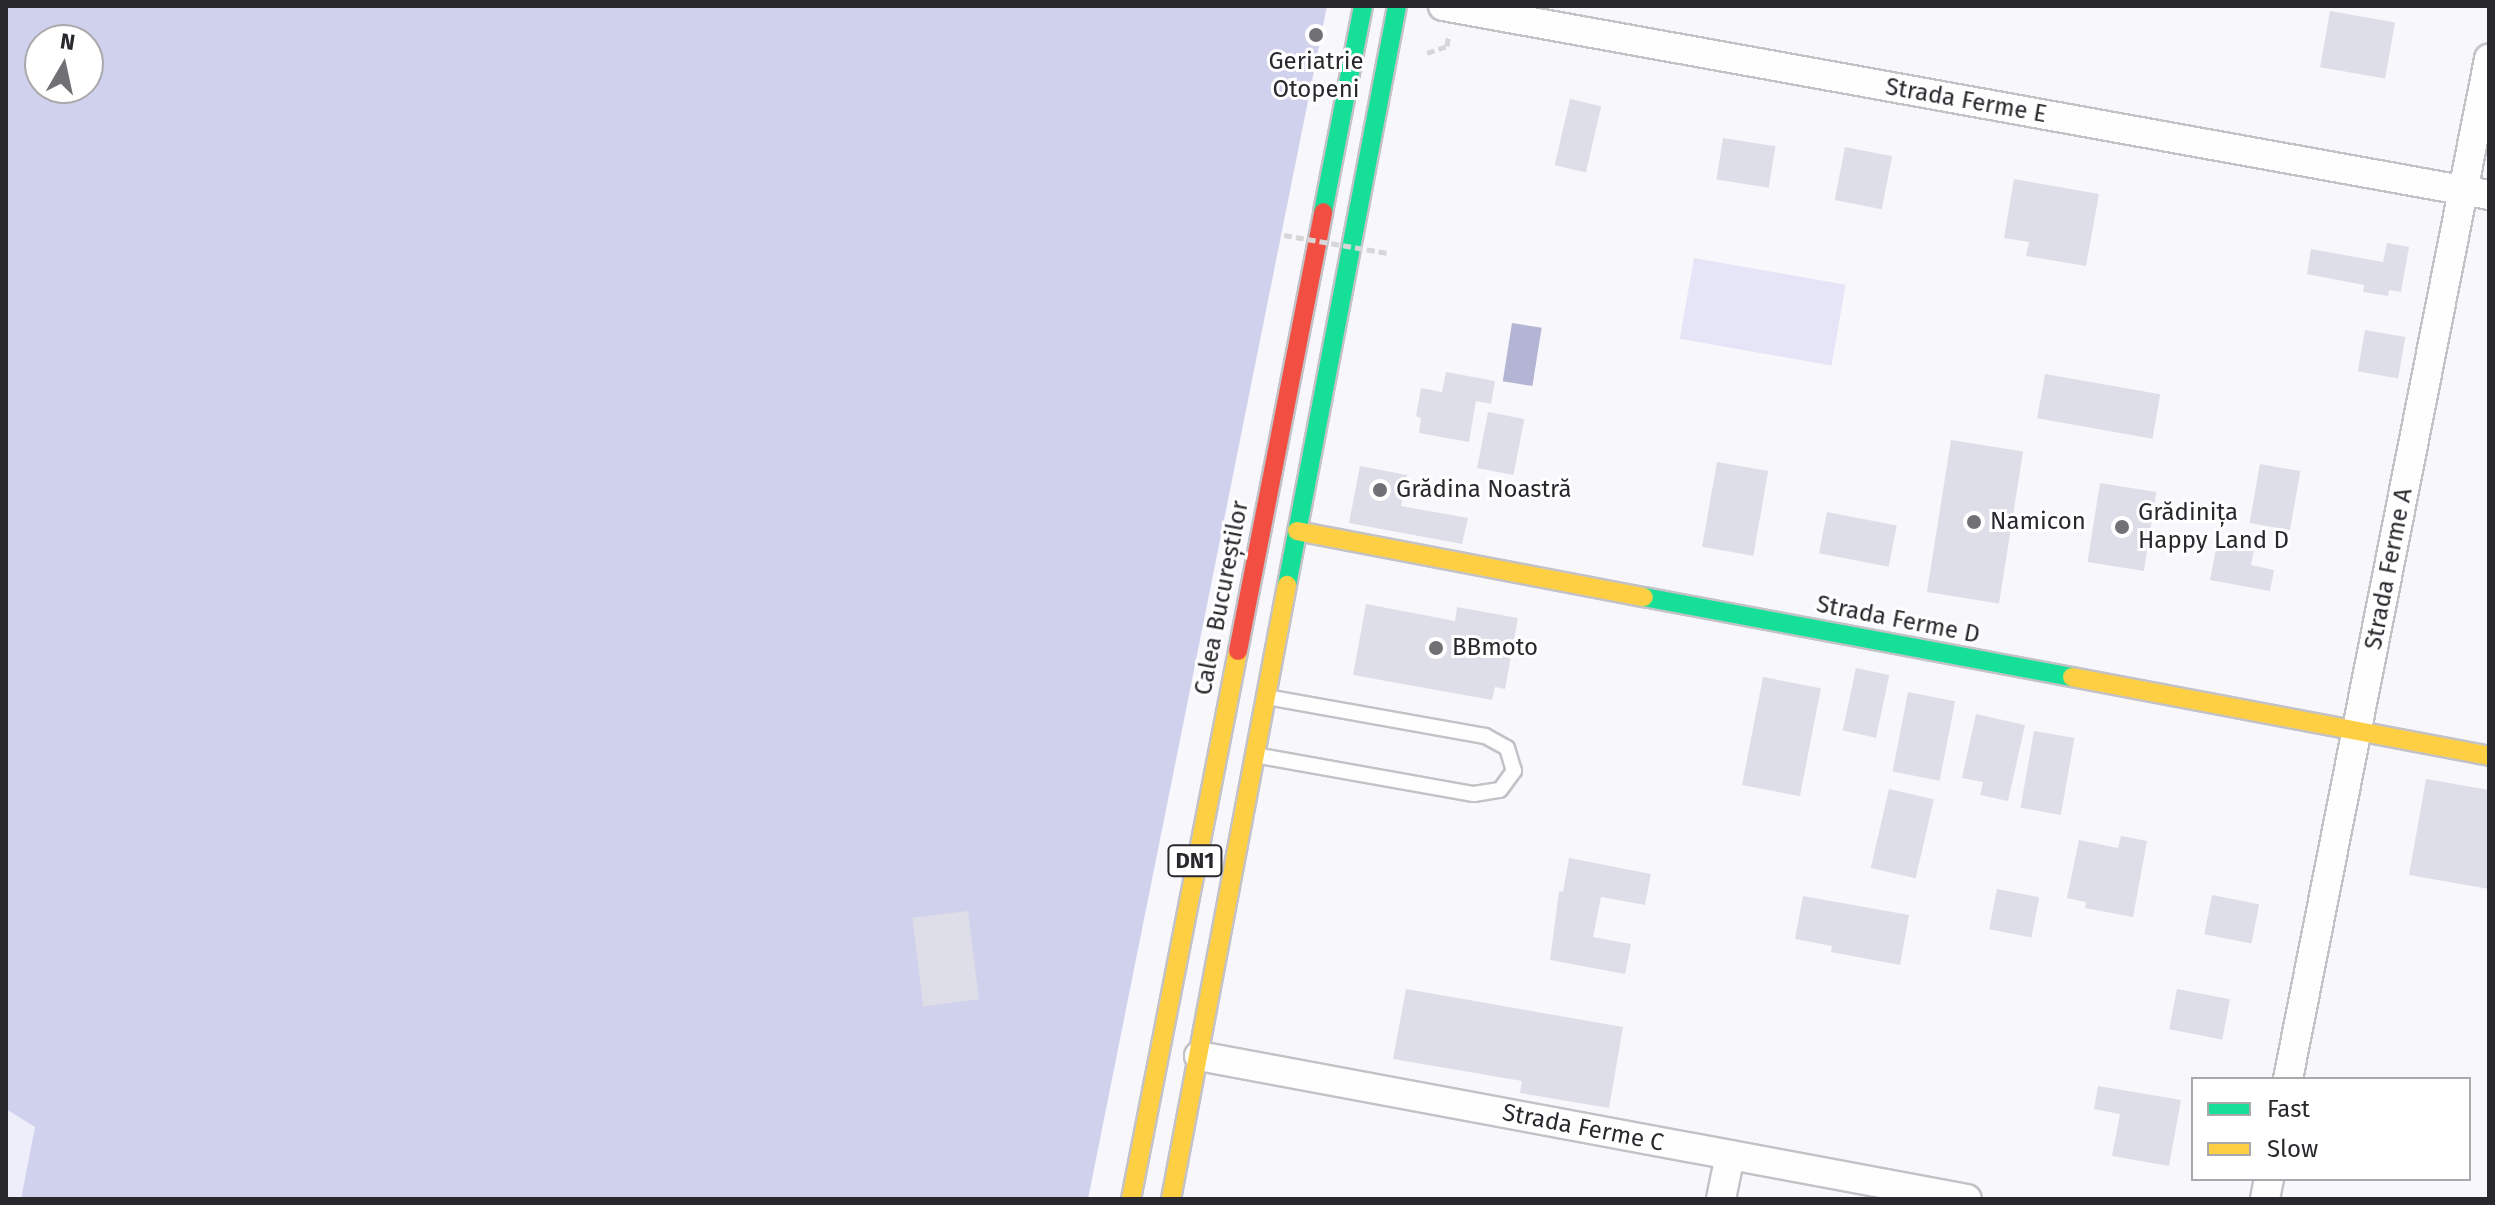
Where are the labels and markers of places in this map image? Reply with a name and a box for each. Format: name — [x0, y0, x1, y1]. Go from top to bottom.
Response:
marker: Geriatrie Otopeni — [1307, 26, 1325, 44]
place label: Geriatrie Otopeni — [1268, 48, 1364, 104]
place label: Grădina Noastră — [1396, 476, 1572, 504]
marker: Grădina Noastră — [1371, 481, 1389, 499]
place label: Grădinița Happy Land D — [2138, 499, 2289, 555]
place label: Namicon — [1990, 508, 2086, 536]
marker: Namicon — [1965, 513, 1983, 531]
marker: Grădinița Happy Land D — [2113, 518, 2131, 536]
place label: BBmoto — [1452, 634, 1538, 662]
marker: BBmoto — [1427, 639, 1445, 657]

